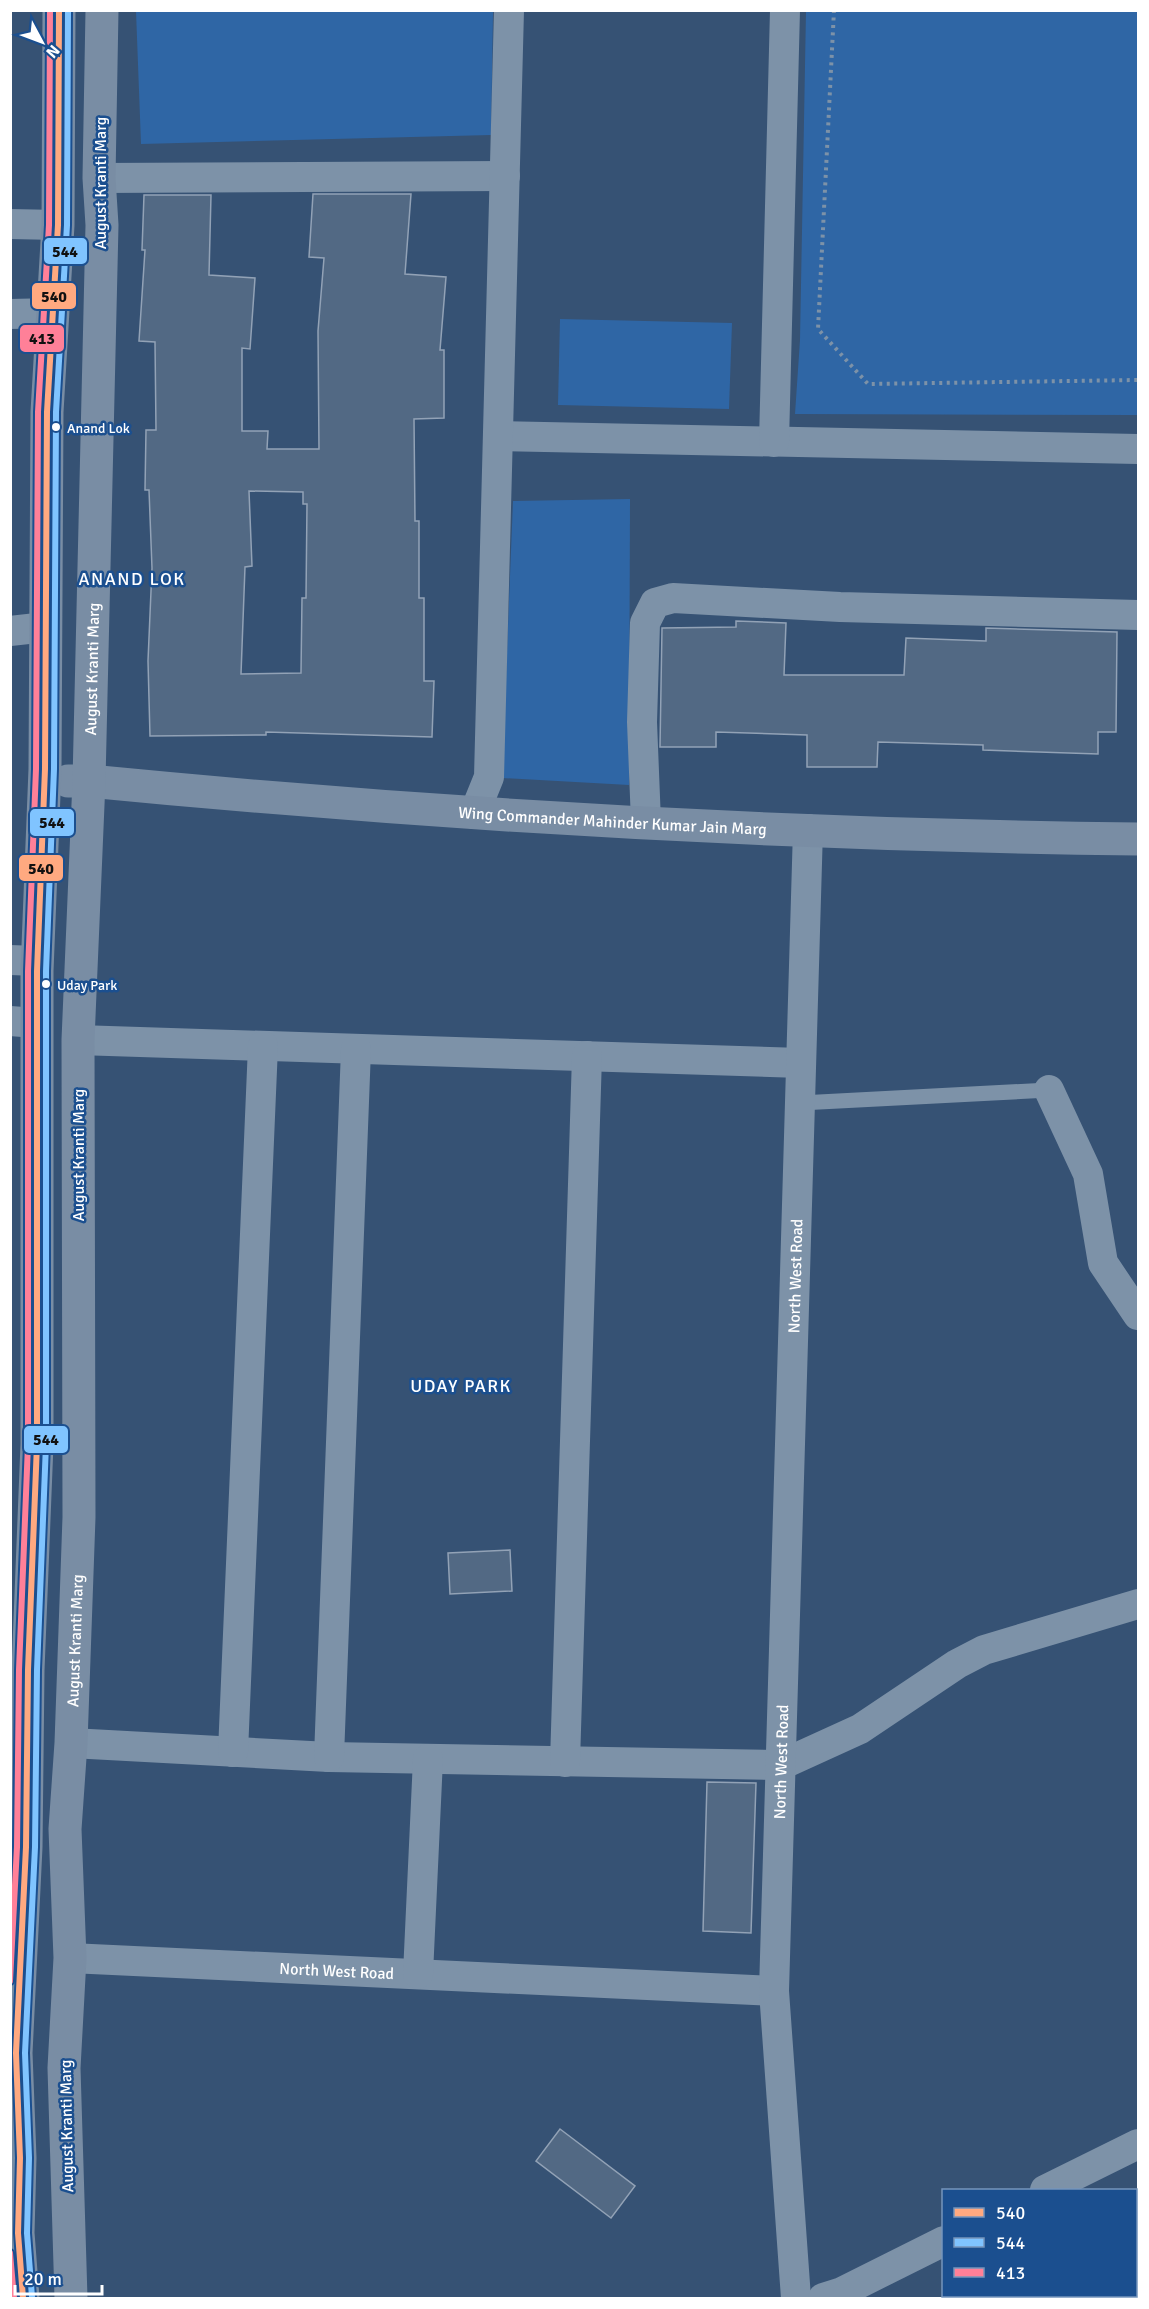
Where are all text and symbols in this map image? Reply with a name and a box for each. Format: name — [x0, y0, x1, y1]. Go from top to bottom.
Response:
north arrow — [12, 12, 72, 72]
text: N — [41, 40, 64, 62]
street label: August Kranti Marg — [91, 117, 111, 249]
line badge: 544 — [43, 237, 88, 265]
text: 544 — [52, 242, 78, 262]
line badge: 540 — [31, 282, 77, 310]
text: 540 — [41, 287, 67, 307]
line badge: 413 — [19, 324, 65, 353]
text: 413 — [29, 329, 55, 349]
place label: Anand Lok — [67, 420, 130, 437]
marker: Anand Lok — [50, 421, 62, 433]
district label: ANAND LOK — [78, 568, 186, 590]
street label: August Kranti Marg — [81, 602, 104, 736]
street label: Wing Commander Mahinder Kumar Jain Marg — [458, 803, 767, 840]
line badge: 544 — [29, 808, 75, 837]
text: 544 — [39, 813, 65, 833]
line badge: 540 — [18, 854, 64, 882]
text: 540 — [28, 859, 54, 879]
place label: Uday Park — [57, 977, 117, 994]
marker: Uday Park — [40, 978, 52, 990]
street label: August Kranti Marg — [69, 1089, 89, 1221]
street label: North West Road — [784, 1218, 808, 1334]
district label: UDAY PARK — [410, 1375, 512, 1397]
line badge: 544 — [23, 1425, 69, 1454]
text: 544 — [33, 1430, 59, 1450]
street label: August Kranti Marg — [63, 1574, 88, 1707]
street label: North West Road — [770, 1704, 793, 1820]
street label: North West Road — [279, 1959, 394, 1984]
street label: August Kranti Marg — [56, 2059, 78, 2192]
legend — [942, 2189, 1137, 2297]
text: 540 — [996, 2202, 1025, 2224]
text: 544 — [996, 2232, 1025, 2254]
scale bar — [15, 2258, 102, 2296]
text: 413 — [996, 2262, 1025, 2284]
text: 20 m — [24, 2268, 62, 2290]

